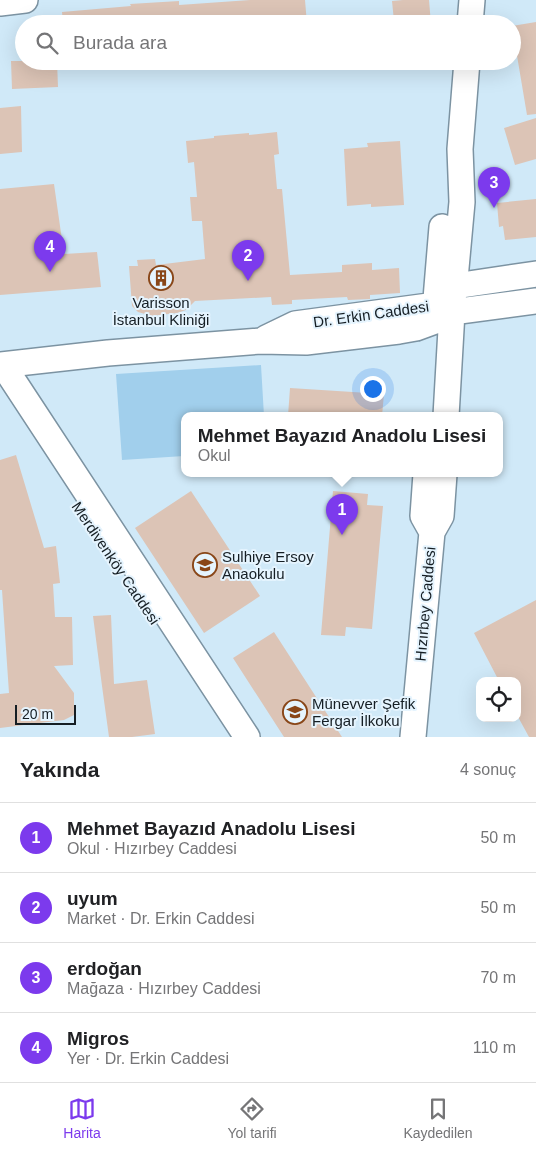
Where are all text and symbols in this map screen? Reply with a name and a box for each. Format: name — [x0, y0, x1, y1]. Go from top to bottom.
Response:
search box — [15, 15, 521, 70]
icon: search — [33, 29, 61, 57]
text: Burada ara — [73, 32, 167, 53]
pin: 3 — [478, 167, 510, 208]
pin: 4 — [34, 231, 66, 272]
pin: 2 — [232, 240, 264, 281]
building icon: Varisson İstanbul Kliniği — [148, 265, 174, 291]
place label: Varisson İstanbul Kliniği — [113, 294, 209, 328]
street label: Dr. Erkin Caddesi — [312, 297, 430, 331]
your location — [360, 376, 386, 402]
popup — [181, 412, 503, 477]
text: Mehmet Bayazıd Anadolu Lisesi — [198, 425, 486, 446]
text: Okul — [198, 447, 231, 464]
pin: 1 — [326, 494, 358, 535]
street label: Merdivenköy Caddesi — [69, 498, 163, 628]
street label: Hızırbey Caddesi — [412, 546, 438, 662]
place label: Sulhiye Ersoy Anaokulu — [222, 548, 314, 582]
school or university icon: Sulhiye Ersoy Anaokulu — [192, 552, 218, 578]
map controls — [476, 677, 521, 722]
button: locate — [476, 677, 521, 722]
place label: Münevver Şefik Fergar İlkoku — [312, 695, 416, 729]
school or university icon: Münevver Şefik Fergar İlkoku — [282, 699, 308, 725]
scale bar — [15, 702, 76, 725]
text: 20 m — [22, 706, 53, 722]
text: Yakında — [20, 758, 99, 781]
text: 4 sonuç — [460, 761, 516, 778]
text: Mehmet Bayazıd Anadolu Lisesi — [67, 818, 356, 839]
text: 1 — [32, 829, 40, 846]
text: 50 m — [480, 829, 516, 846]
text: Okul · Hızırbey Caddesi — [67, 840, 237, 857]
text: uyum — [67, 888, 118, 909]
text: 2 — [32, 899, 40, 916]
text: 50 m — [480, 899, 516, 916]
text: Market · Dr. Erkin Caddesi — [67, 910, 255, 927]
text: erdoğan — [67, 958, 142, 979]
text: 3 — [32, 969, 40, 986]
text: 70 m — [480, 969, 516, 986]
text: Mağaza · Hızırbey Caddesi — [67, 980, 261, 997]
text: Migros — [67, 1028, 129, 1049]
text: 4 — [32, 1039, 40, 1056]
text: 110 m — [473, 1039, 516, 1056]
text: Yer · Dr. Erkin Caddesi — [67, 1050, 229, 1067]
tab: Harita — [63, 1095, 101, 1141]
tab: Yol tarifi — [227, 1095, 277, 1141]
tab: Kaydedilen — [403, 1095, 473, 1141]

